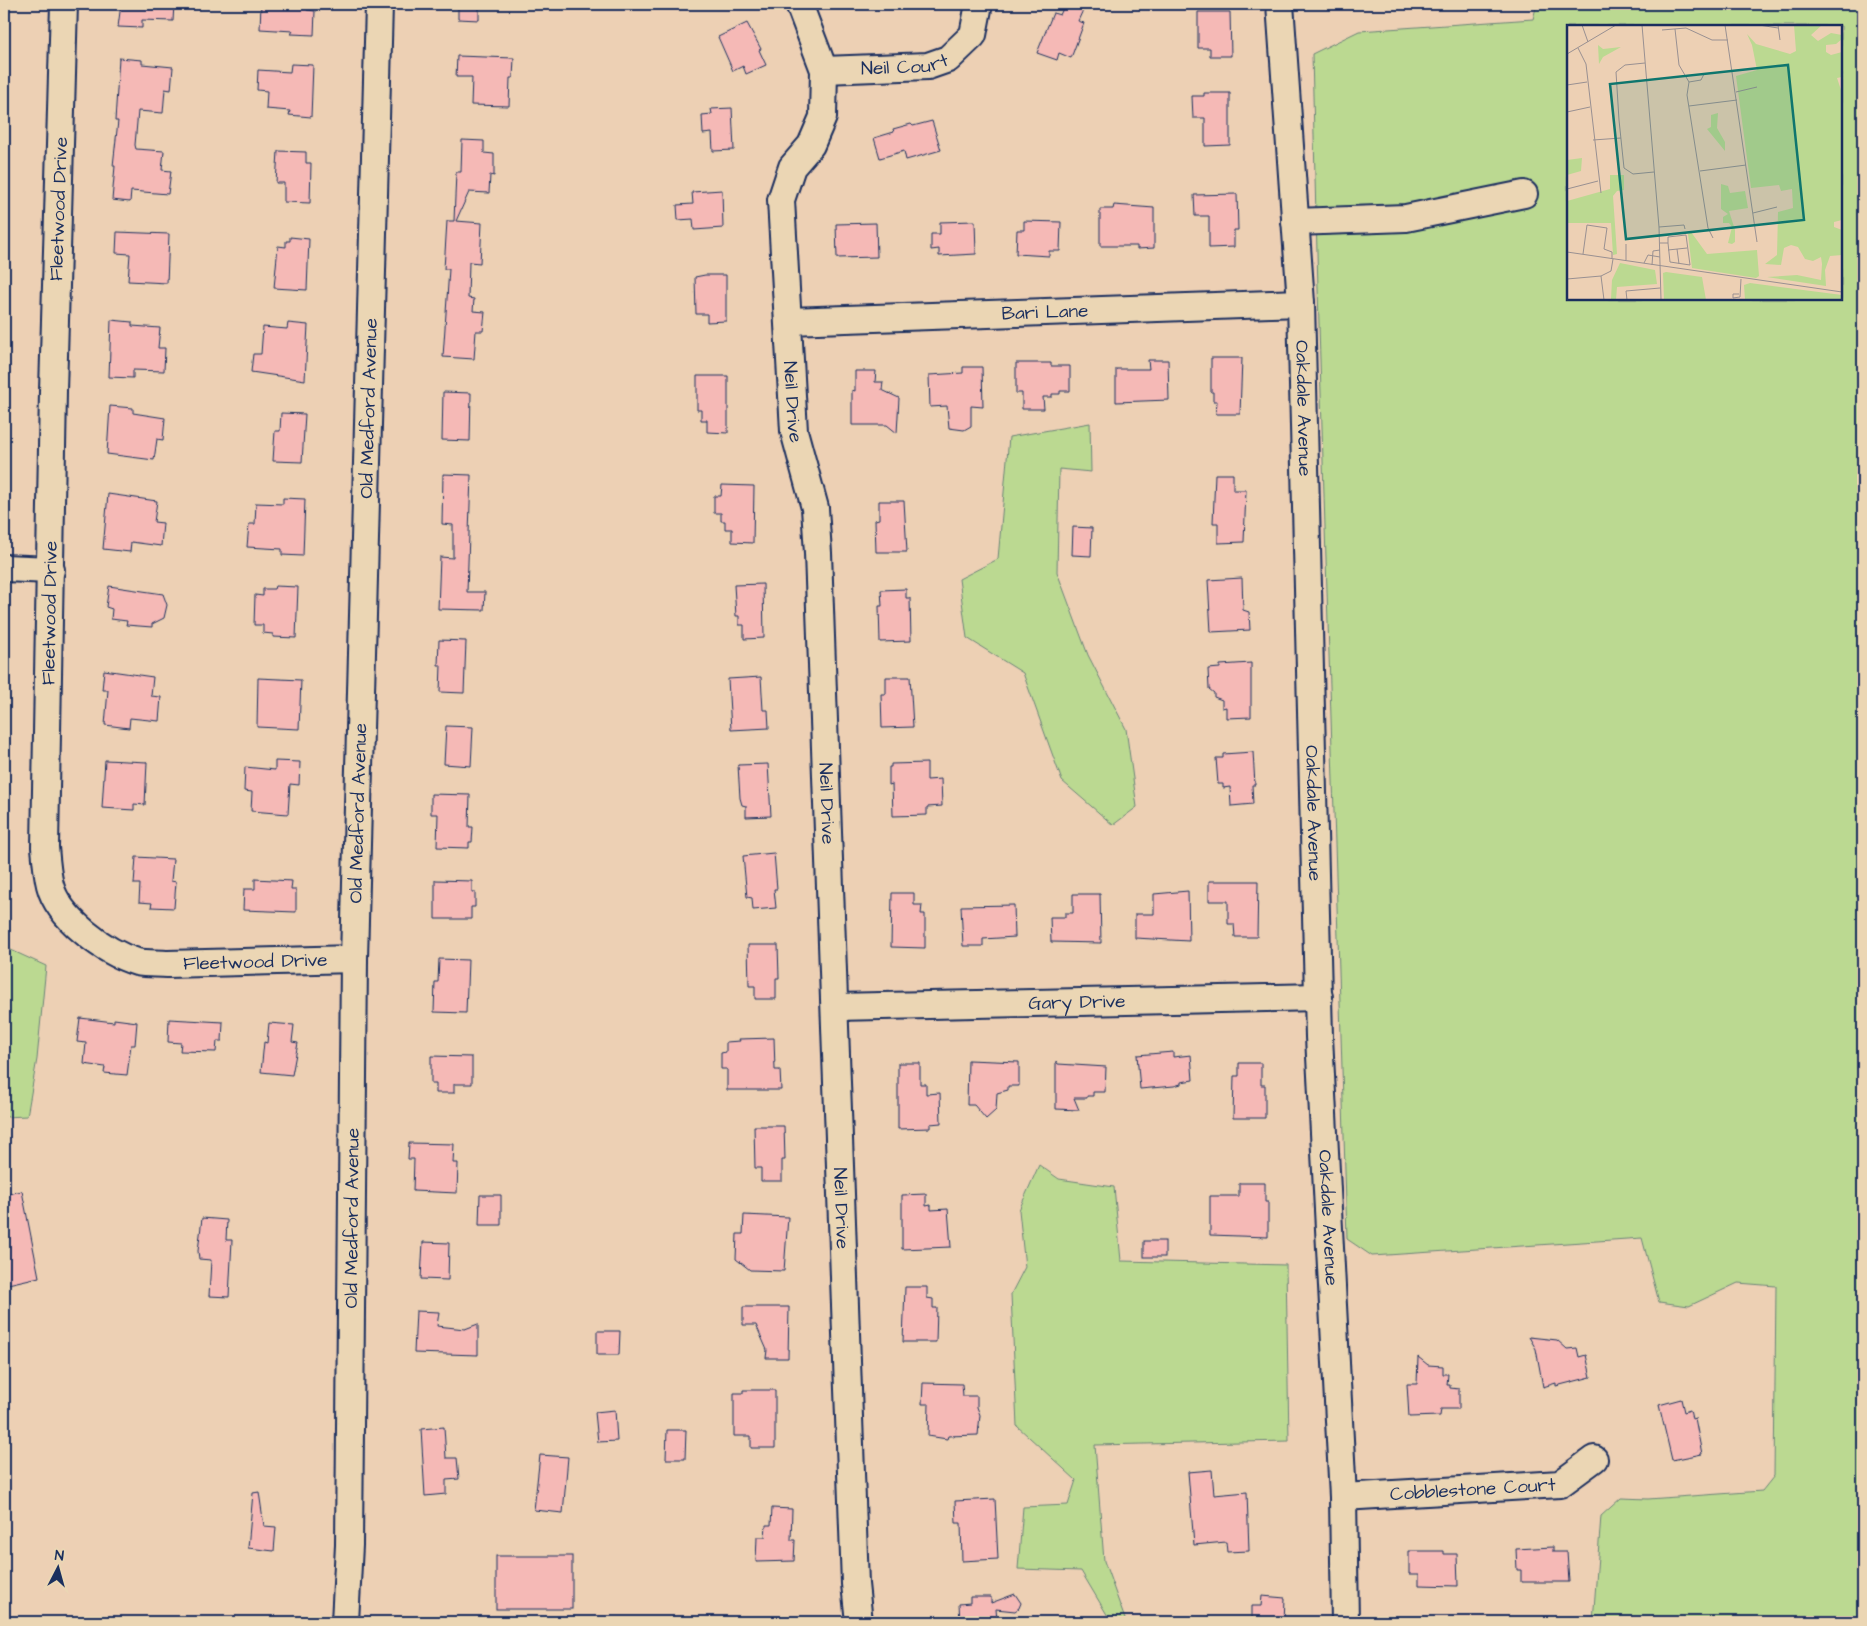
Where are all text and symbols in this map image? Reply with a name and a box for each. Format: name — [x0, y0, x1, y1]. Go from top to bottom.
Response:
inset map — [1567, 25, 1842, 300]
street label: Neil Court — [861, 46, 952, 82]
street label: Fleetwood Drive — [43, 136, 75, 282]
street label: Bari Lane — [1001, 297, 1089, 327]
street label: Old Medford Avenue — [353, 318, 384, 499]
street label: Oakdale Avenue — [1288, 340, 1319, 477]
street label: Neil Drive — [777, 360, 810, 446]
street label: Fleetwood Drive — [35, 541, 65, 685]
street label: Old Medford Avenue — [342, 723, 374, 904]
street label: Oakdale Avenue — [1298, 745, 1329, 881]
street label: Neil Drive — [812, 762, 842, 845]
street label: Fleetwood Drive — [183, 946, 328, 977]
street label: Gary Drive — [1028, 988, 1126, 1017]
street label: Old Medford Avenue — [338, 1128, 366, 1308]
street label: Oakdale Avenue — [1311, 1149, 1345, 1286]
street label: Neil Drive — [827, 1167, 856, 1250]
street label: Cobblestone Court — [1389, 1471, 1557, 1508]
north arrow — [32, 1544, 82, 1594]
text: N — [54, 1546, 65, 1566]

